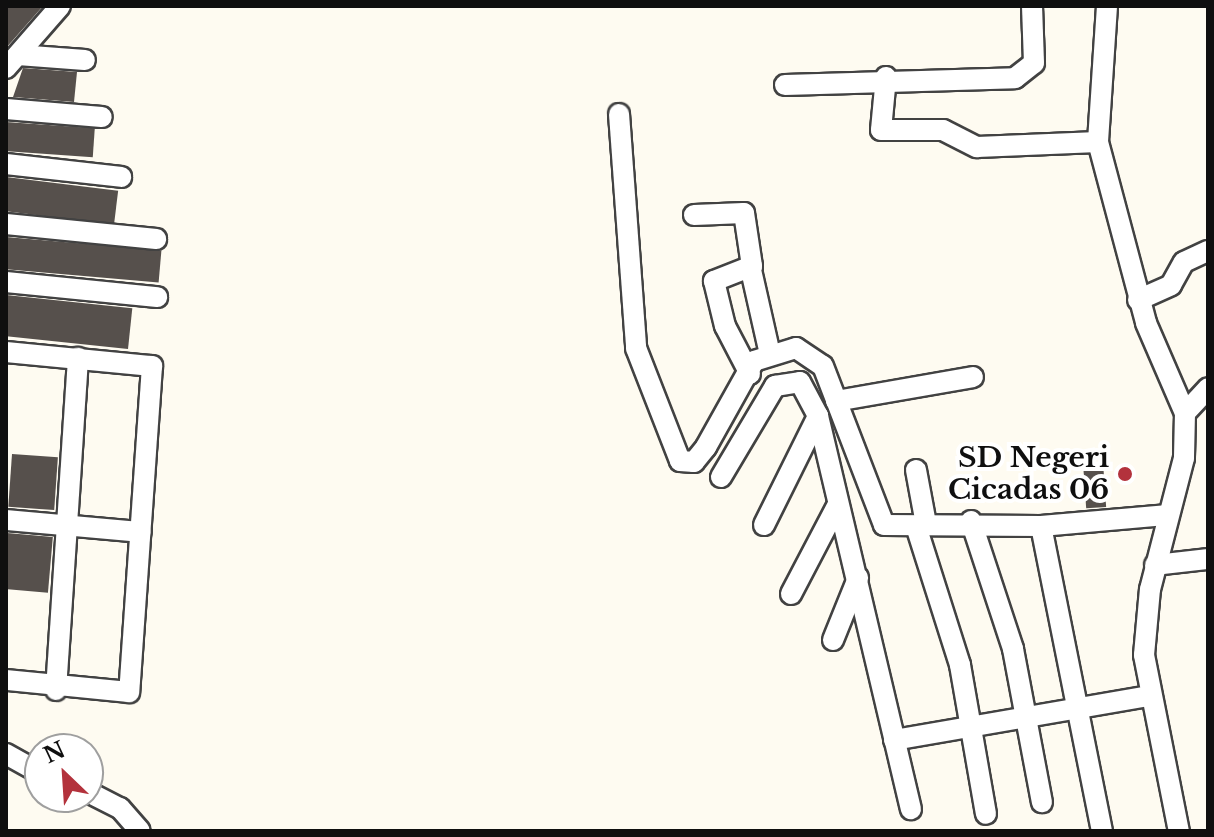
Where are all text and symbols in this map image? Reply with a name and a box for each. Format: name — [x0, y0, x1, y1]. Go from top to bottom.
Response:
place label: SD Negeri Cicadas 06 — [948, 441, 1109, 507]
marker: SD Negeri Cicadas 06 — [1116, 465, 1134, 483]
north arrow — [24, 733, 104, 813]
text: N — [39, 736, 70, 769]

